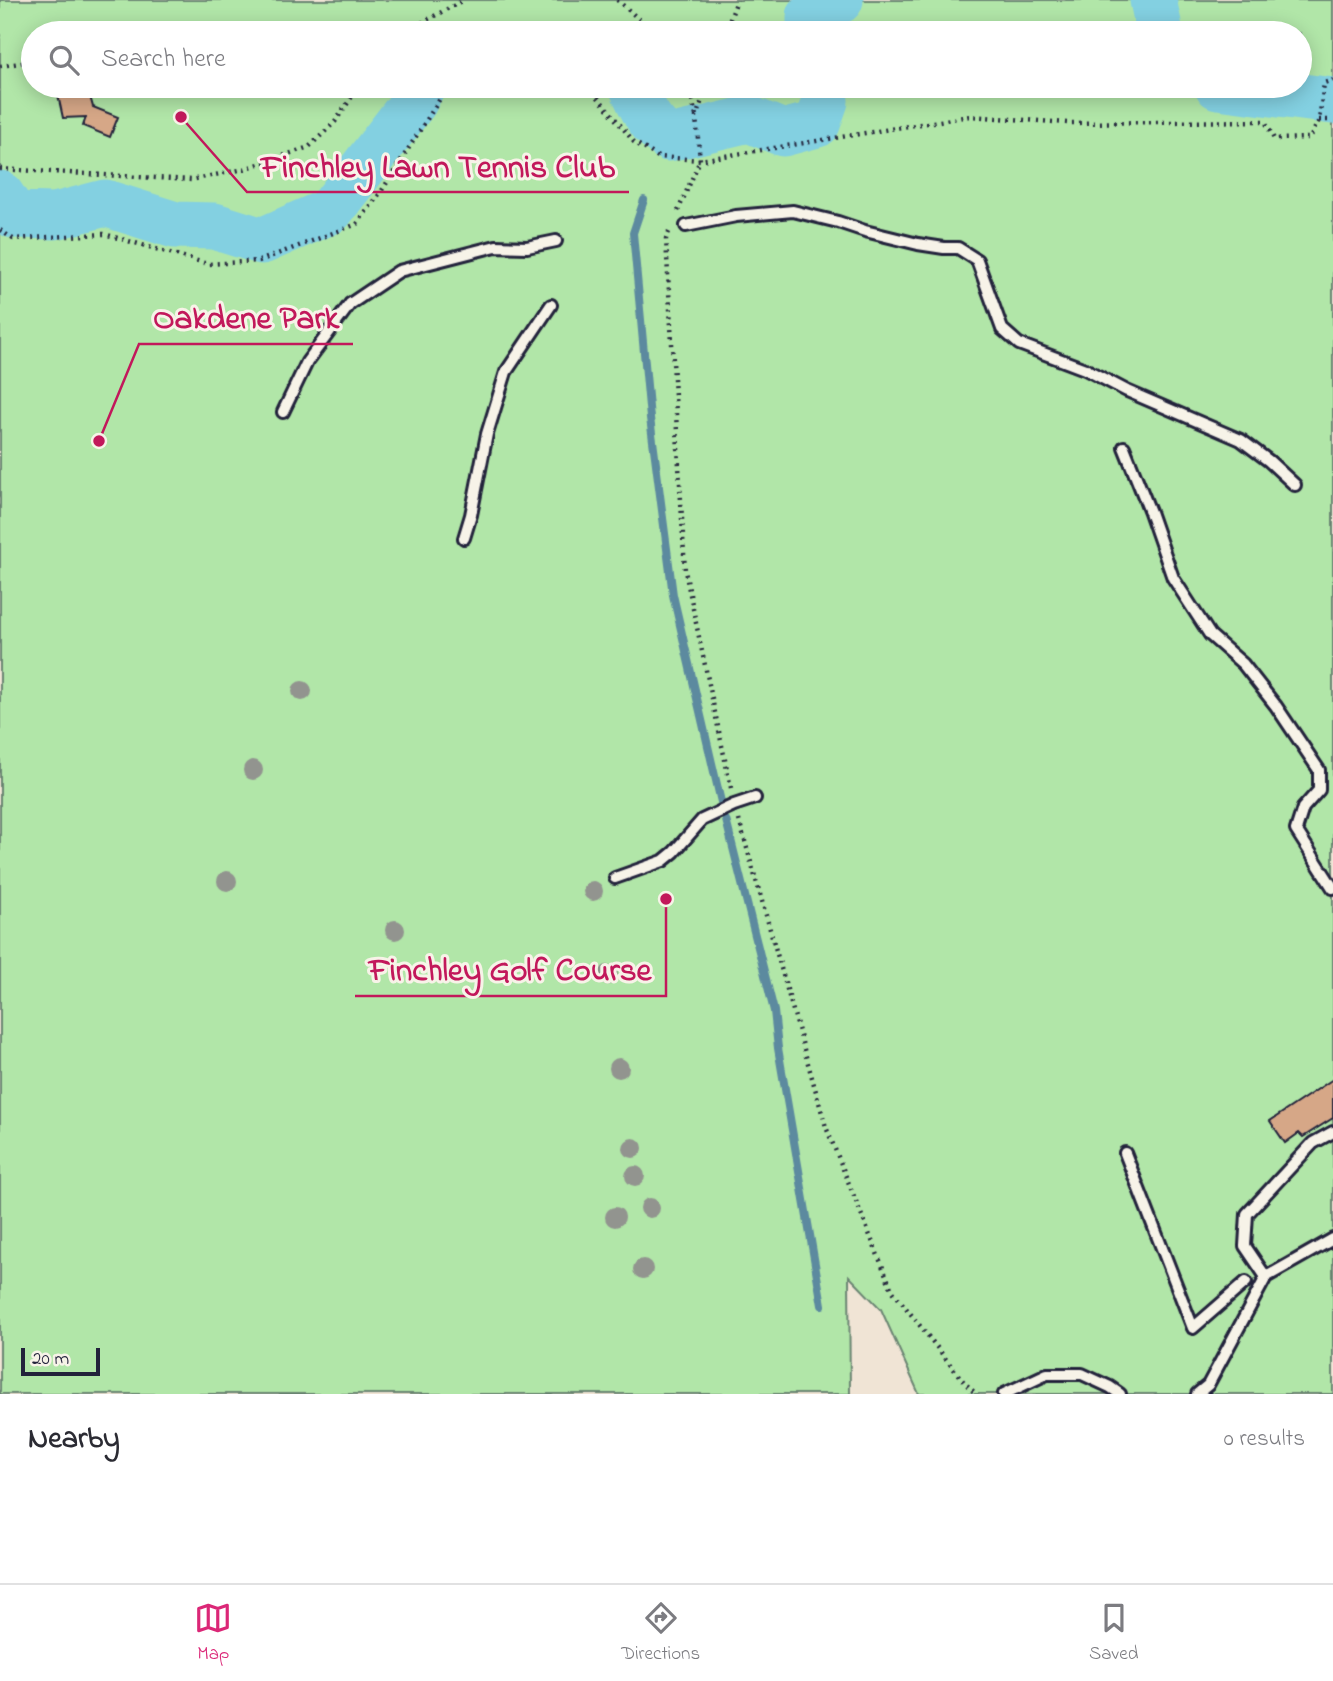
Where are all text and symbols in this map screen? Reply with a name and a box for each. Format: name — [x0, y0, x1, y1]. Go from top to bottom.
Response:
search box — [21, 21, 1312, 98]
icon: search — [45, 41, 83, 79]
text: Search here — [101, 41, 226, 79]
callout: Finchley Lawn Tennis Club — [247, 138, 629, 192]
text: Finchley Lawn Tennis Club — [259, 145, 616, 194]
callout: Oakdene Park — [139, 290, 353, 344]
text: Oakdene Park — [153, 296, 340, 344]
callout: Finchley Golf Course — [355, 942, 666, 996]
text: Finchley Golf Course — [367, 948, 653, 997]
scale bar — [21, 1345, 100, 1377]
text: 20 m — [32, 1346, 69, 1373]
text: Nearby — [28, 1418, 120, 1462]
text: 0 results — [1224, 1423, 1305, 1456]
tab: Map — [194, 1599, 232, 1668]
tab: Directions — [621, 1599, 700, 1668]
tab: Saved — [1089, 1599, 1139, 1668]

